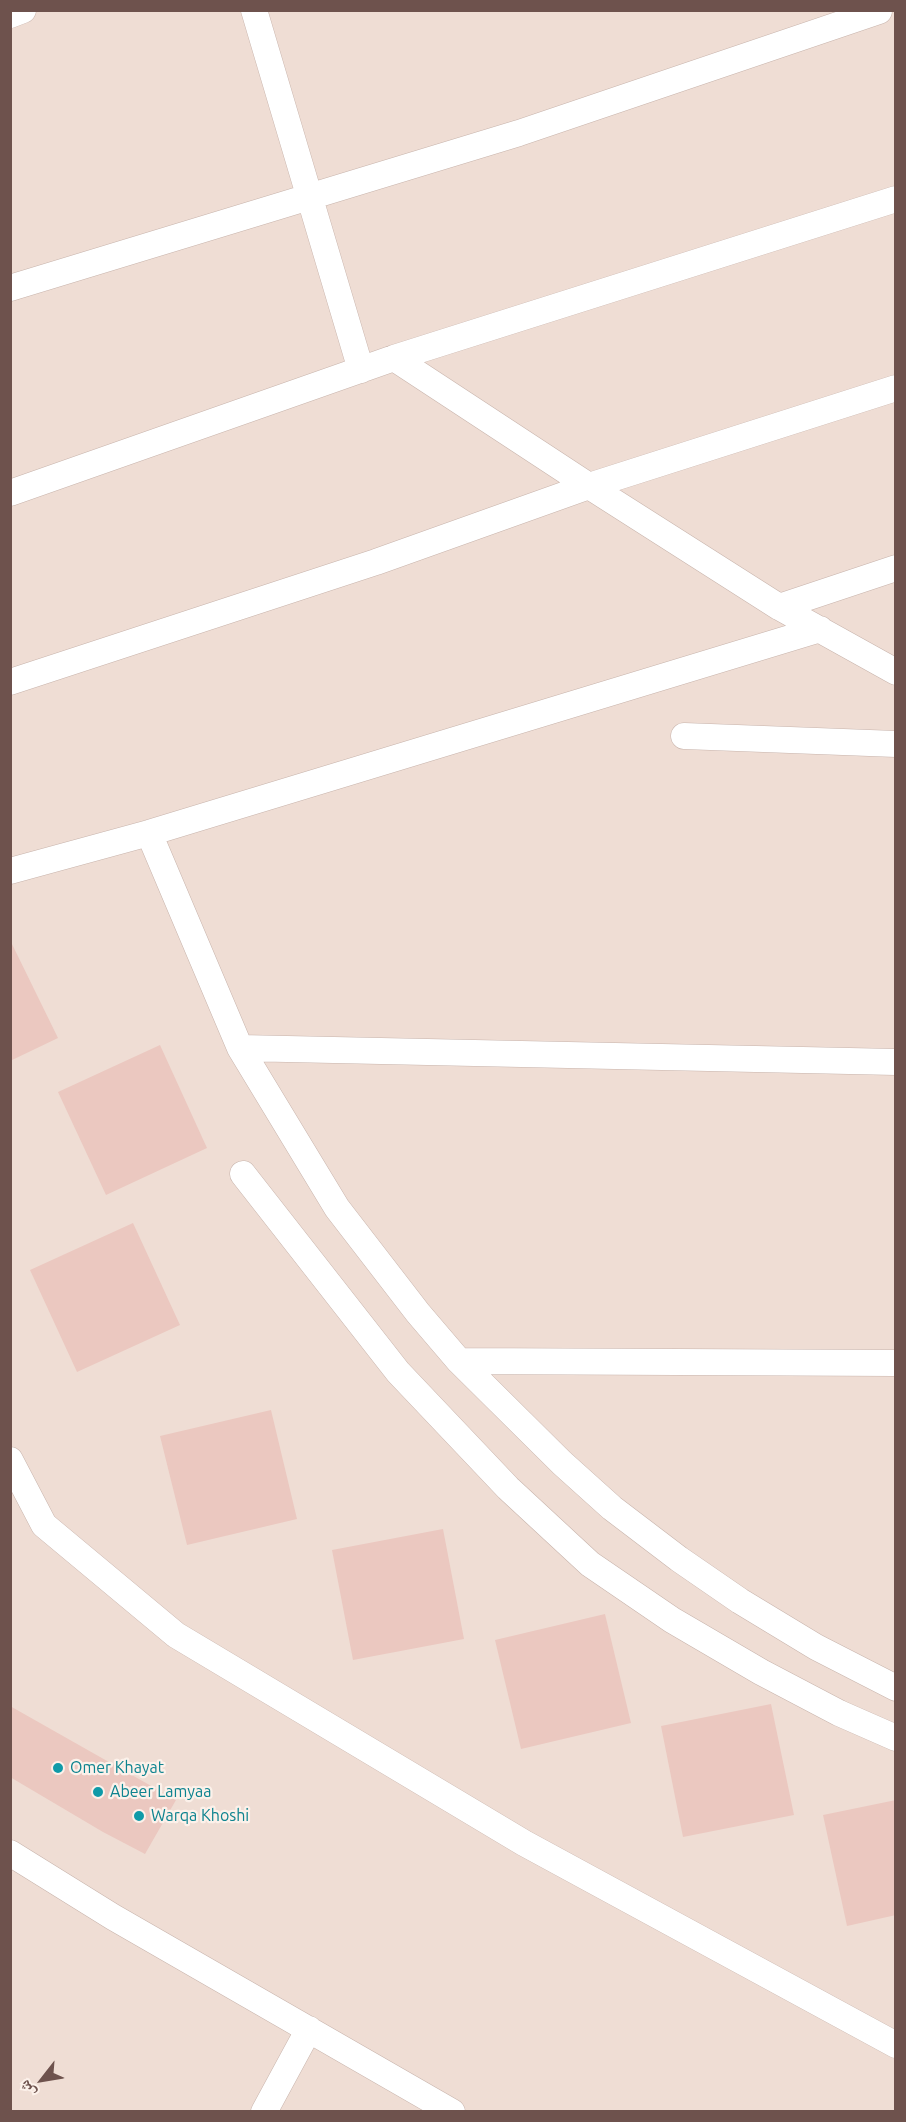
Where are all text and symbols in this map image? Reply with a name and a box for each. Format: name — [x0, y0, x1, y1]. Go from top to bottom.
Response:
place label: Omer Khayat — [70, 1758, 164, 1778]
marker: Omer Khayat — [51, 1761, 65, 1775]
place label: Abeer Lamyaa — [110, 1782, 211, 1802]
marker: Abeer Lamyaa — [91, 1785, 105, 1799]
place label: Warqa Khoshi — [151, 1806, 249, 1826]
marker: Warqa Khoshi — [132, 1809, 146, 1823]
north arrow — [12, 2050, 72, 2110]
text: ش — [14, 2077, 39, 2101]

